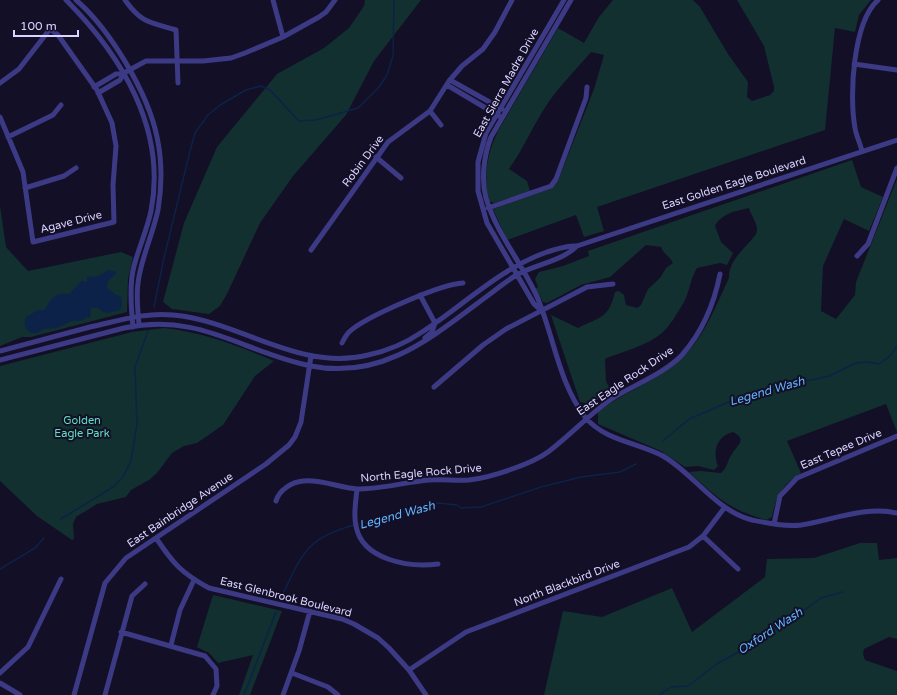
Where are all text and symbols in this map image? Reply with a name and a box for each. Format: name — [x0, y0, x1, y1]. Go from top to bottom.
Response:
scale bar — [14, 12, 78, 38]
text: 100 m — [20, 19, 57, 33]
street label: East Sierra Madre Drive — [471, 26, 541, 140]
street label: Robin Drive — [339, 133, 387, 189]
street label: East Golden Eagle Boulevard — [660, 154, 808, 212]
street label: Agave Drive — [39, 208, 103, 236]
street label: East Eagle Rock Drive — [574, 344, 676, 418]
water label: Legend Wash — [728, 373, 807, 408]
park label: Golden Eagle Park — [54, 414, 110, 440]
street label: East Tepee Drive — [798, 426, 884, 472]
street label: North Eagle Rock Drive — [360, 461, 482, 485]
street label: East Bainbridge Avenue — [125, 470, 235, 550]
water label: Legend Wash — [358, 498, 437, 532]
street label: North Blackbird Drive — [512, 557, 622, 609]
street label: East Glenbrook Boulevard — [219, 574, 353, 620]
water label: Oxford Wash — [735, 604, 806, 657]

